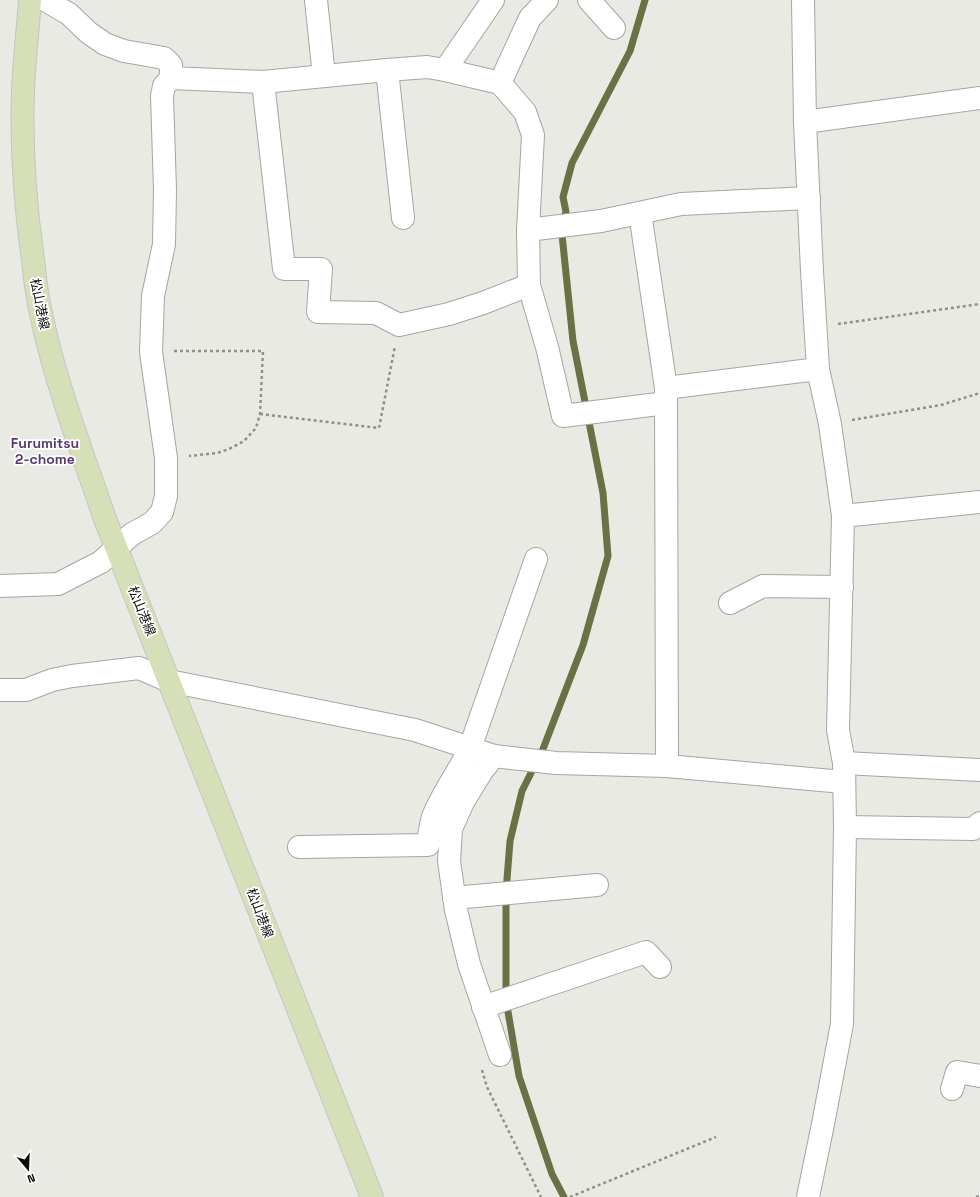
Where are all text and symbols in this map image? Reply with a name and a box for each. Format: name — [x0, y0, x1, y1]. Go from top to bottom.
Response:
street label: 松山港線 — [27, 277, 53, 331]
district label: Furumitsu 2-chome — [11, 434, 79, 468]
street label: 松山港線 — [124, 584, 160, 638]
street label: 松山港線 — [243, 886, 277, 940]
north arrow — [8, 1149, 48, 1189]
text: N — [25, 1171, 37, 1186]

